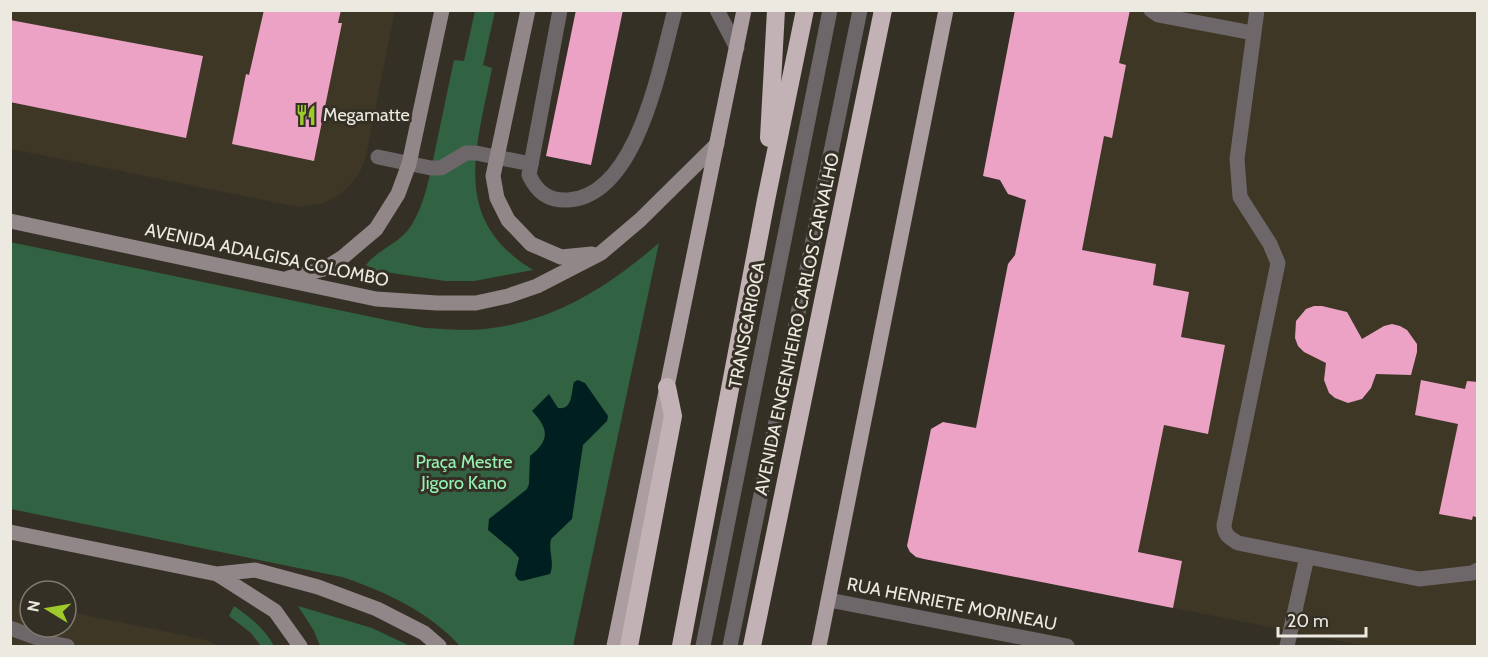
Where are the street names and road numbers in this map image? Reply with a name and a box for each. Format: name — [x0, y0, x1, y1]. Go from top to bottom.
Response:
street label: AVENIDA ENGENHEIRO CARLOS CARVALHO — [750, 151, 844, 497]
street label: AVENIDA ADALGISA COLOMBO — [143, 218, 391, 292]
street label: TRANSCARIOCA — [724, 260, 770, 390]
street label: RUA HENRIETE MORINEAU — [845, 573, 1059, 635]

